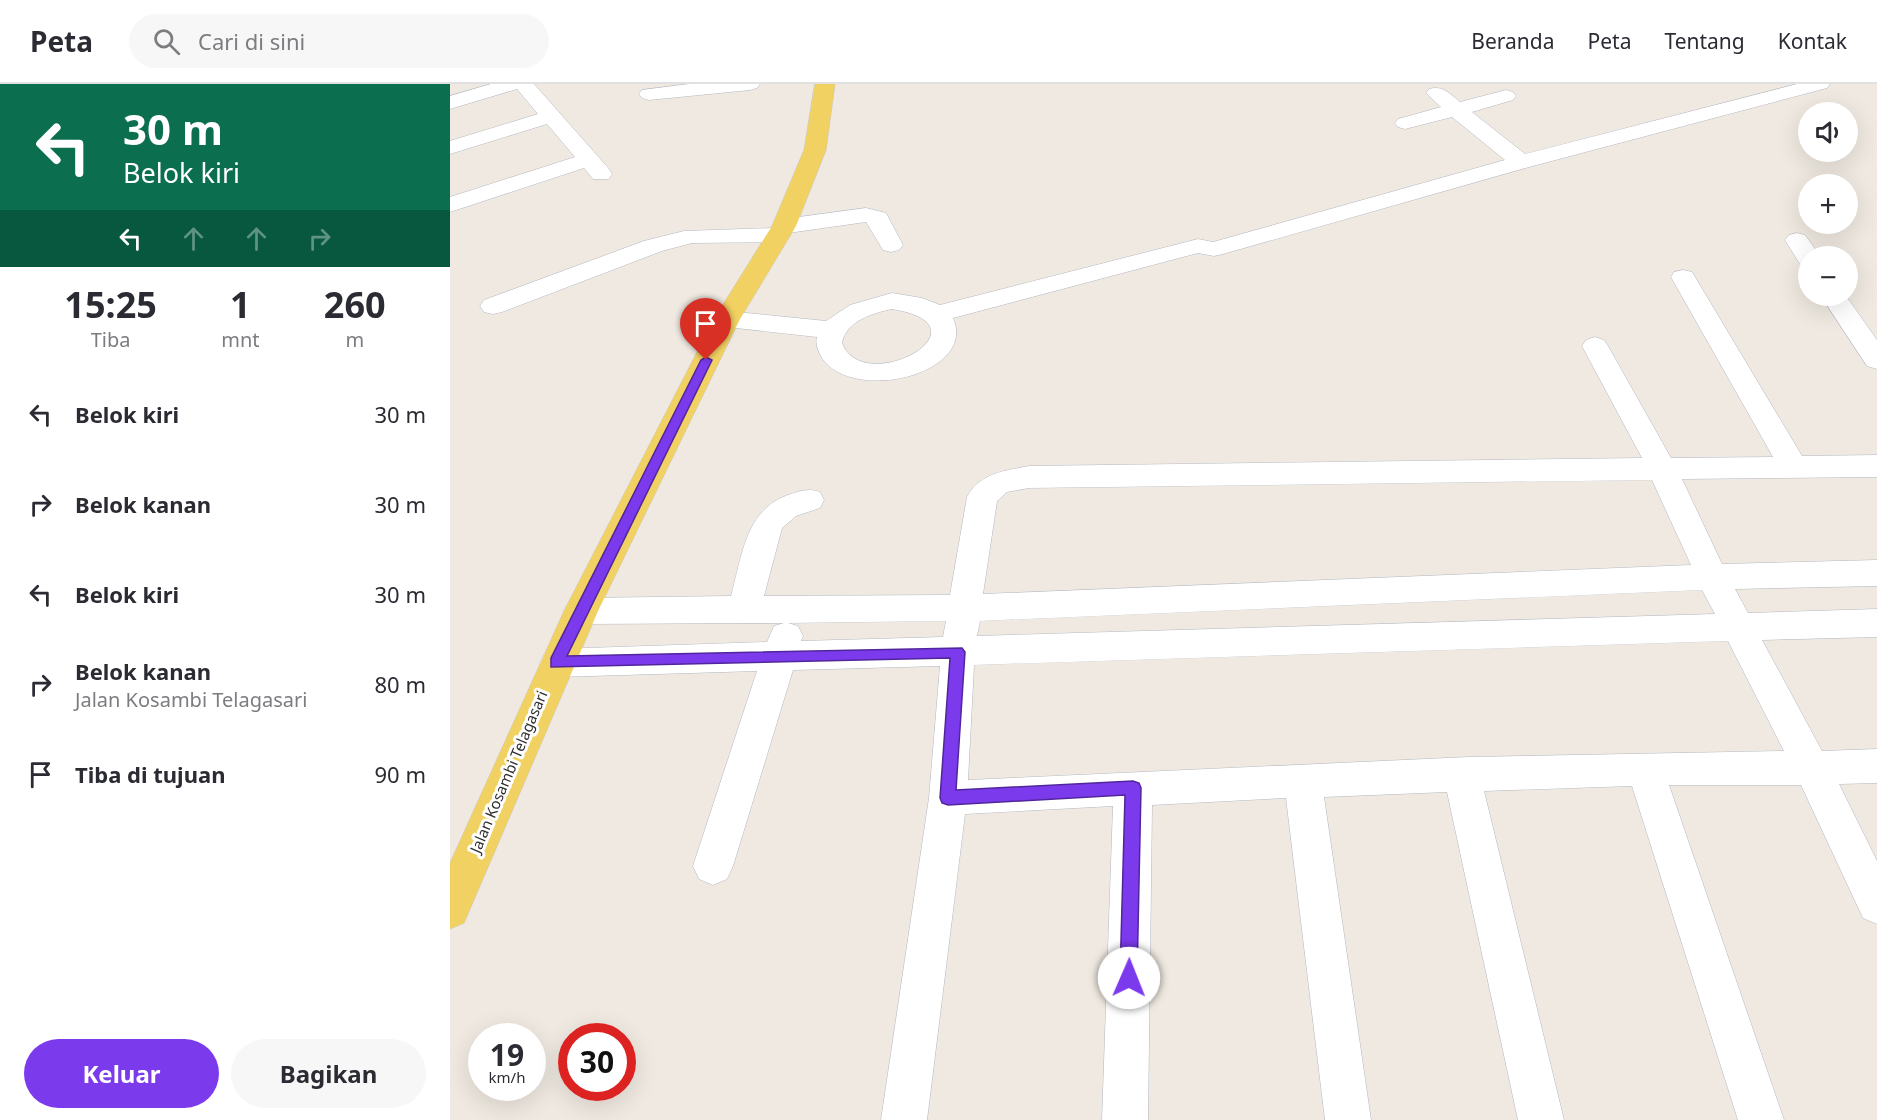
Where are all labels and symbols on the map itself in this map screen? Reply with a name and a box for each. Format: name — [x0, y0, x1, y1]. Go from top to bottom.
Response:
pin — [680, 298, 731, 360]
street label: Jalan Kosambi Telagasari — [464, 687, 551, 858]
position arrow — [1097, 946, 1161, 1010]
speed limit sign: 30 — [558, 1023, 636, 1101]

